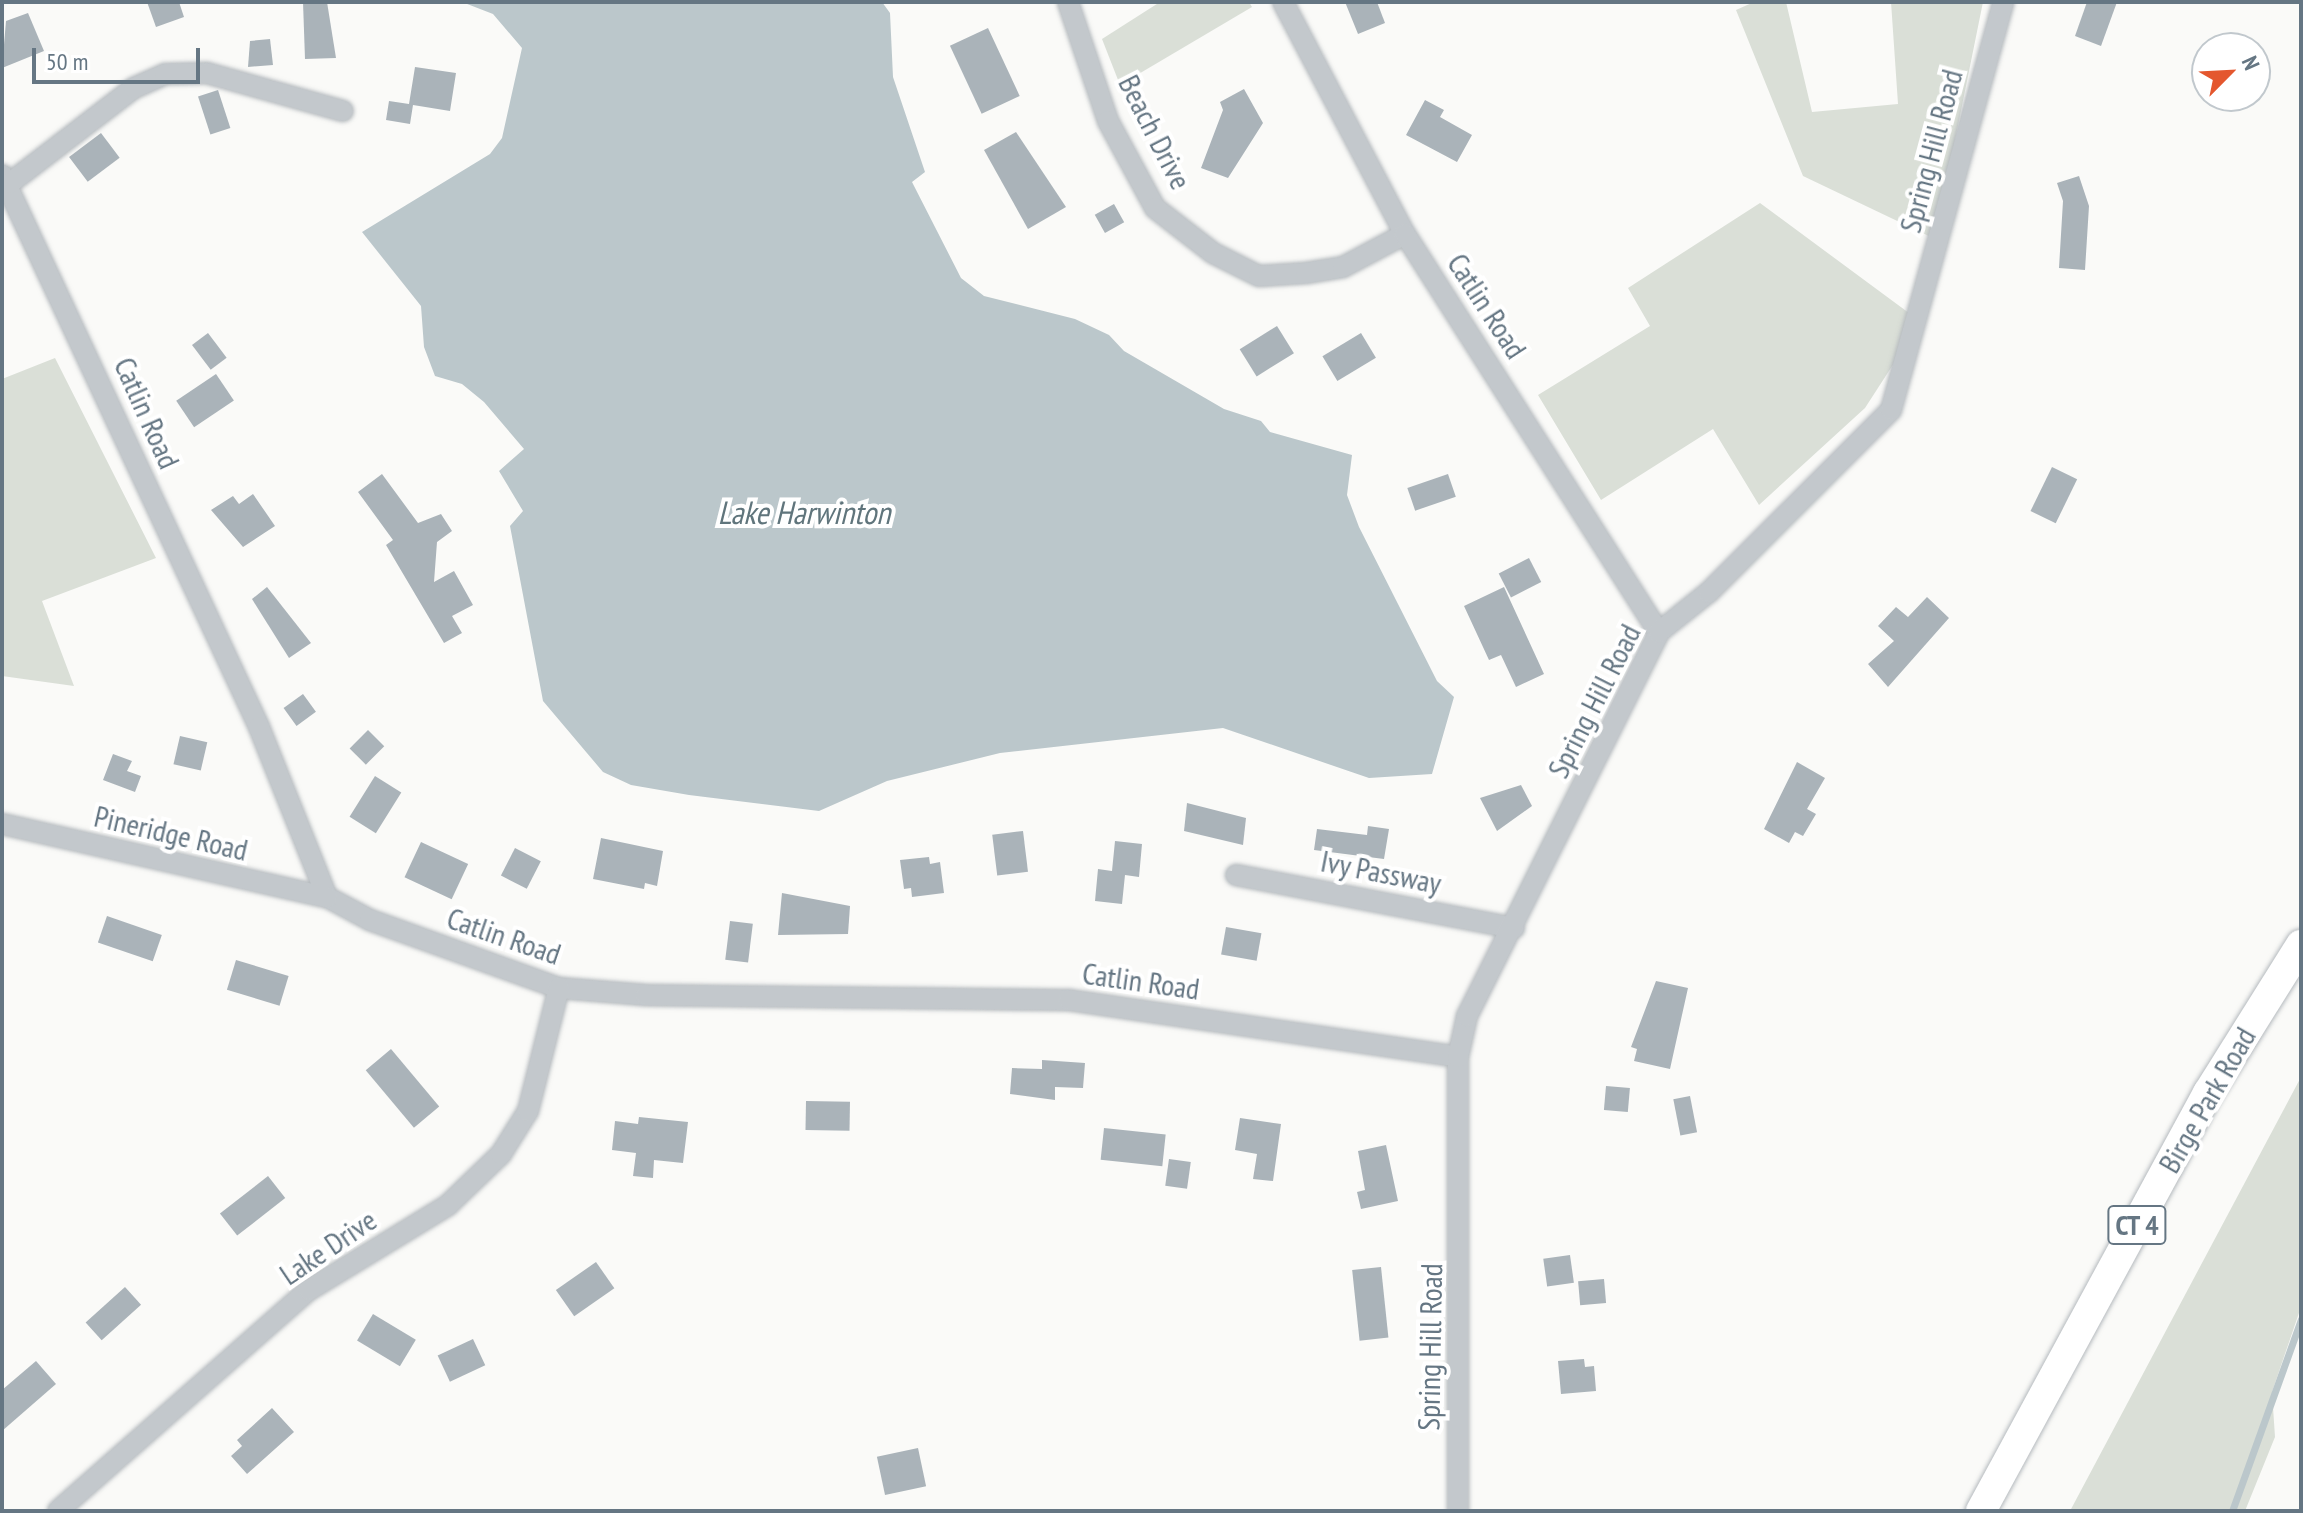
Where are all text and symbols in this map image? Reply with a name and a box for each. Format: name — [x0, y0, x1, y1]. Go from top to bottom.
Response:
scale bar — [36, 32, 204, 82]
north arrow — [2191, 32, 2271, 112]
text: 50 m — [46, 46, 88, 77]
text: N — [2236, 52, 2266, 74]
street label: Spring Hill Road — [1892, 66, 1970, 236]
street label: Beach Drive — [1111, 69, 1199, 195]
street label: Catlin Road — [1440, 247, 1534, 365]
street label: Catlin Road — [107, 352, 187, 474]
water label: Lake Harwinton — [718, 493, 890, 531]
street label: Spring Hill Road — [1540, 618, 1648, 784]
street label: Pineridge Road — [91, 798, 251, 868]
street label: Ivy Passway — [1317, 843, 1445, 901]
street label: Catlin Road — [442, 900, 566, 972]
street label: Catlin Road — [1080, 955, 1202, 1007]
street label: Birge Park Road — [2151, 1021, 2263, 1179]
road number: CT 4 — [2105, 1201, 2169, 1249]
street label: Lake Drive — [273, 1202, 383, 1292]
street label: Spring Hill Road — [1411, 1263, 1449, 1431]

